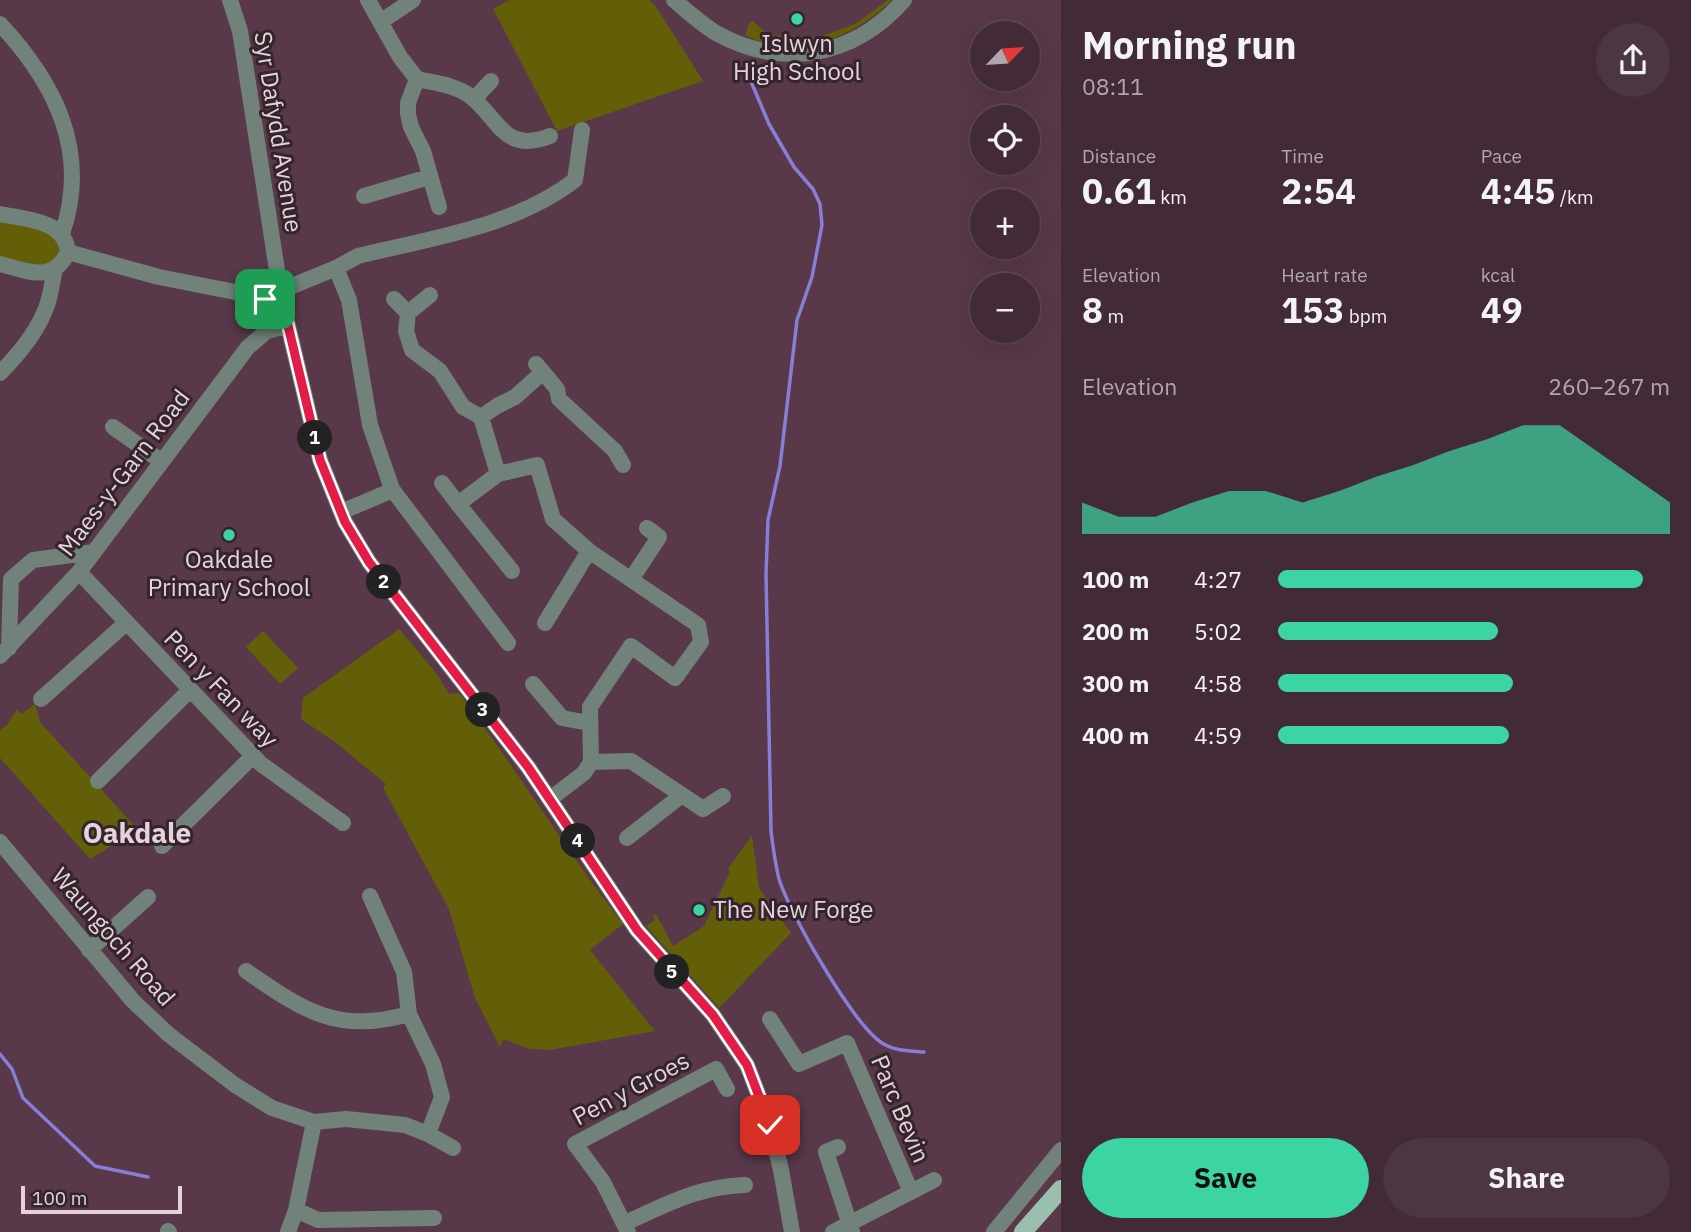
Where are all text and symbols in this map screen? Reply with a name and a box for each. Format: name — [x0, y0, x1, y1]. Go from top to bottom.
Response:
marker: Islwyn High School — [789, 11, 805, 27]
text: Morning run — [1082, 20, 1297, 69]
north arrow — [970, 21, 1040, 91]
map controls — [970, 21, 1040, 343]
button: share — [1596, 23, 1670, 97]
place label: Islwyn High School — [733, 27, 861, 87]
street label: Syr Dafydd Avenue — [247, 29, 311, 235]
text: 08:11 — [1082, 71, 1144, 101]
button: locate — [970, 105, 1040, 175]
text: Distance — [1082, 144, 1156, 168]
text: Time — [1281, 144, 1324, 168]
text: Pace — [1481, 144, 1522, 168]
text: 0.61 — [1082, 168, 1156, 214]
text: 2:54 — [1281, 168, 1356, 214]
text: 4:45 — [1481, 168, 1555, 214]
text: km — [1156, 185, 1187, 209]
text: /km — [1555, 185, 1594, 209]
button: + — [970, 189, 1040, 259]
text: Elevation — [1082, 263, 1161, 287]
text: Heart rate — [1281, 263, 1368, 287]
text: kcal — [1481, 263, 1515, 287]
pin — [235, 269, 295, 329]
button: − — [970, 273, 1040, 343]
icon: arrive — [246, 280, 284, 318]
text: 8 — [1082, 287, 1103, 333]
text: 153 — [1281, 287, 1344, 333]
text: 49 — [1481, 287, 1523, 333]
text: m — [1103, 304, 1124, 328]
text: bpm — [1344, 304, 1387, 328]
text: Elevation — [1082, 371, 1177, 401]
text: 260–267 m — [1548, 371, 1670, 401]
street label: Maes-y-Garn Road — [50, 383, 196, 562]
pin: 1 — [298, 420, 332, 456]
text: 1 — [309, 425, 320, 449]
marker: Oakdale Primary School — [221, 527, 237, 543]
place label: Oakdale Primary School — [148, 543, 310, 603]
pin: 2 — [366, 564, 402, 600]
text: 100 m — [1082, 564, 1149, 594]
text: 4:27 — [1194, 564, 1242, 594]
text: 2 — [378, 569, 389, 593]
text: 200 m — [1082, 616, 1149, 646]
text: 5:02 — [1194, 616, 1242, 646]
street label: Pen y Fan way — [158, 623, 286, 754]
text: 300 m — [1082, 668, 1149, 698]
text: 4:58 — [1194, 668, 1242, 698]
pin: 3 — [466, 692, 500, 728]
text: 3 — [477, 697, 488, 721]
text: 400 m — [1082, 720, 1149, 750]
text: 4:59 — [1194, 720, 1242, 750]
district label: Oakdale — [83, 814, 191, 851]
pin: 4 — [560, 824, 596, 858]
text: 4 — [572, 828, 583, 852]
street label: Waungoch Road — [45, 860, 183, 1012]
place label: The New Forge — [713, 893, 874, 925]
marker: The New Forge — [691, 902, 707, 918]
pin: 5 — [654, 954, 690, 990]
text: 5 — [666, 959, 677, 983]
street label: Pen y Groes — [567, 1044, 694, 1132]
street label: Parc Bevin — [864, 1050, 938, 1167]
pin — [740, 1095, 800, 1155]
icon: check — [751, 1106, 789, 1144]
button: Save — [1082, 1138, 1369, 1218]
button: Share — [1383, 1138, 1670, 1218]
scale bar — [21, 1183, 182, 1215]
text: 100 m — [32, 1186, 87, 1210]

